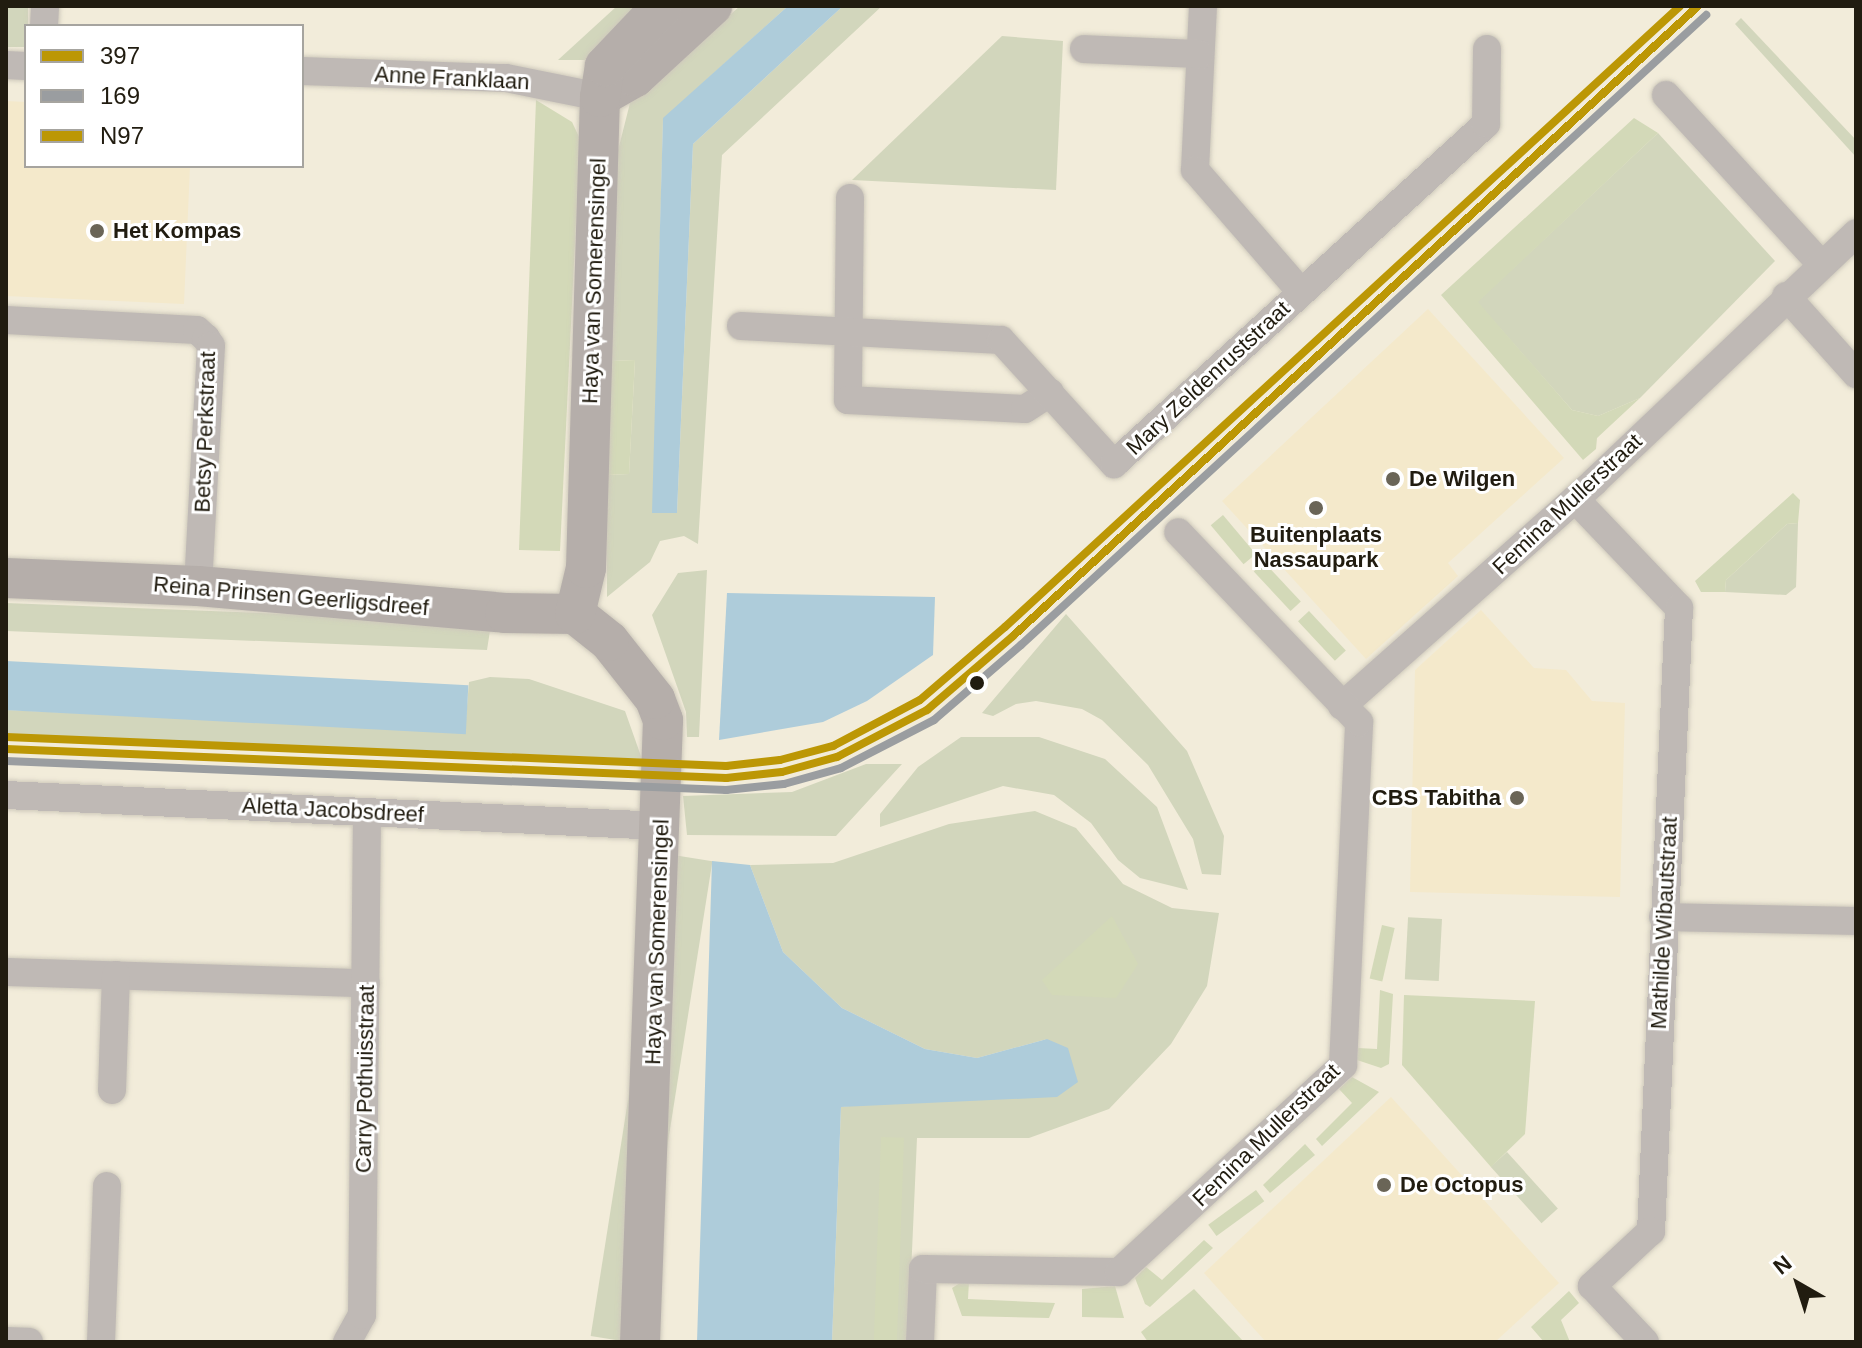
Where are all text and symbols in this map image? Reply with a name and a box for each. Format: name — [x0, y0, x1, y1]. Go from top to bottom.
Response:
legend — [24, 24, 304, 168]
text: 397 — [100, 42, 140, 69]
street label: Anne Franklaan — [374, 61, 530, 95]
text: 169 — [100, 82, 140, 109]
text: N97 — [100, 122, 144, 149]
street label: Haya van Somerensingel — [577, 158, 611, 404]
place label: Het Kompas — [113, 218, 241, 244]
marker: Het Kompas — [88, 222, 106, 240]
street label: Mary Zeldenruststraat — [1121, 295, 1295, 461]
street label: Betsy Perkstraat — [189, 351, 221, 513]
street label: Femina Mullerstraat — [1487, 428, 1647, 580]
place label: De Wilgen — [1409, 466, 1515, 492]
marker: De Wilgen — [1384, 470, 1402, 488]
marker: Buitenplaats Nassaupark — [1307, 499, 1325, 517]
place label: Buitenplaats Nassaupark — [1250, 521, 1382, 572]
street label: Reina Prinsen Geerligsdreef — [152, 571, 430, 621]
unlabelled marker — [969, 675, 985, 691]
place label: CBS Tabitha — [1372, 785, 1501, 811]
marker: CBS Tabitha — [1508, 789, 1526, 807]
street label: Aletta Jacobsdreef — [241, 792, 425, 828]
street label: Mathilde Wibautstraat — [1645, 816, 1683, 1030]
street label: Haya van Somerensingel — [640, 819, 674, 1065]
street label: Carry Pothuisstraat — [350, 985, 380, 1173]
street label: Femina Mullerstraat — [1187, 1058, 1345, 1212]
place label: De Octopus — [1400, 1172, 1523, 1198]
marker: De Octopus — [1375, 1176, 1393, 1194]
north arrow — [1758, 1244, 1838, 1324]
text: N — [1769, 1250, 1797, 1280]

